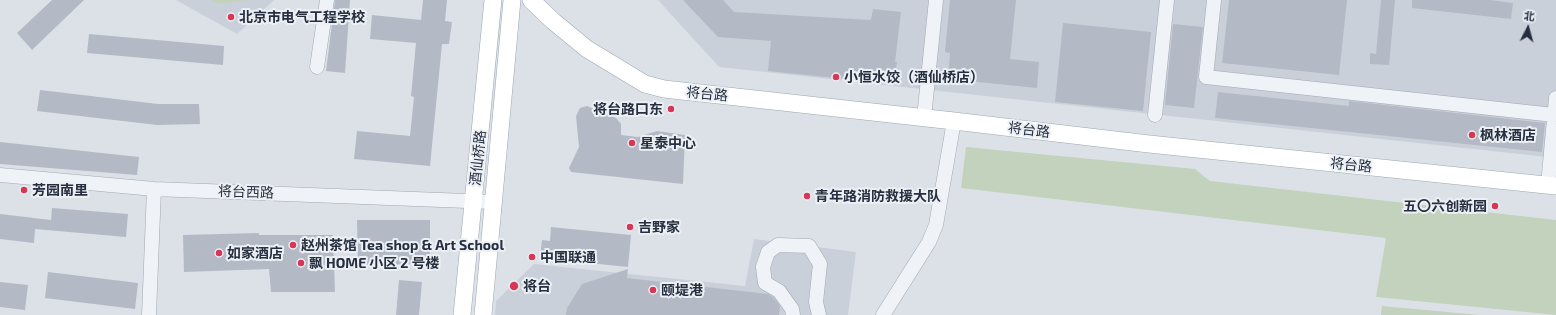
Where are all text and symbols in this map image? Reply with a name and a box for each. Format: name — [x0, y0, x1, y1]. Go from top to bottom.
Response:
north arrow — [1508, 8, 1548, 48]
place label: 北京市电气工程学校 — [239, 9, 365, 25]
text: 北 — [1523, 9, 1535, 23]
marker: 北京市电气工程学校 — [226, 12, 236, 22]
place label: 小恒水饺（酒仙桥店） — [844, 69, 984, 85]
marker: 小恒水饺（酒仙桥店） — [831, 72, 841, 82]
street label: 将台路 — [685, 83, 729, 105]
place label: 将台路口东 — [593, 101, 663, 117]
marker: 将台路口东 — [666, 104, 676, 114]
street label: 将台路 — [1007, 119, 1051, 141]
place label: 枫林酒店 — [1480, 127, 1536, 143]
street label: 酒仙桥路 — [467, 129, 489, 187]
marker: 枫林酒店 — [1467, 130, 1477, 140]
place label: 星泰中心 — [640, 135, 696, 151]
marker: 星泰中心 — [627, 138, 637, 148]
street label: 将台路 — [1329, 154, 1373, 176]
place label: 芳园南里 — [32, 182, 88, 198]
street label: 将台西路 — [218, 183, 274, 201]
marker: 芳园南里 — [19, 185, 29, 195]
place label: 青年路消防救援大队 — [815, 188, 941, 204]
marker: 青年路消防救援大队 — [802, 191, 812, 201]
place label: 五〇六创新园 — [1403, 198, 1487, 214]
marker: 五〇六创新园 — [1490, 201, 1500, 211]
place label: 吉野家 — [638, 219, 680, 235]
marker: 吉野家 — [625, 222, 635, 232]
place label: 赵州茶馆 Tea shop & Art School — [301, 237, 504, 253]
marker: 赵州茶馆 Tea shop & Art School — [288, 240, 298, 250]
place label: 如家酒店 — [227, 245, 283, 261]
marker: 如家酒店 — [214, 248, 224, 258]
place label: 中国联通 — [540, 249, 596, 265]
marker: 中国联通 — [527, 252, 537, 262]
place label: 飘 HOME 小区 2 号楼 — [309, 255, 439, 271]
marker: 飘 HOME 小区 2 号楼 — [296, 258, 306, 268]
place label: 将台 — [523, 278, 551, 294]
marker: 将台 — [508, 280, 520, 292]
place label: 颐堤港 — [661, 282, 703, 298]
marker: 颐堤港 — [648, 285, 658, 295]

